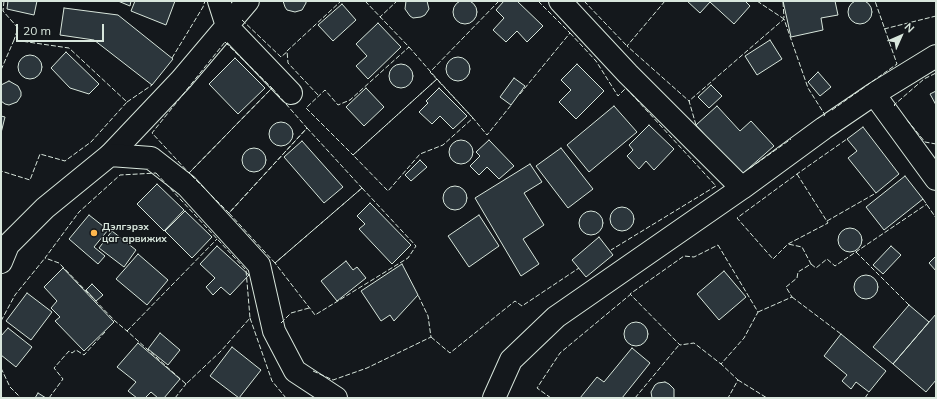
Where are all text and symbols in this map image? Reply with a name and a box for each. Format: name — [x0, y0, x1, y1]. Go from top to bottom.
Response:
scale bar — [18, 16, 106, 42]
north arrow — [881, 16, 921, 56]
text: N — [902, 20, 917, 35]
text: 20 m — [23, 23, 51, 38]
place label: Дэлгэрэх цаг арвижих — [102, 221, 167, 244]
marker: Дэлгэрэх цаг арвижих — [89, 228, 99, 238]

